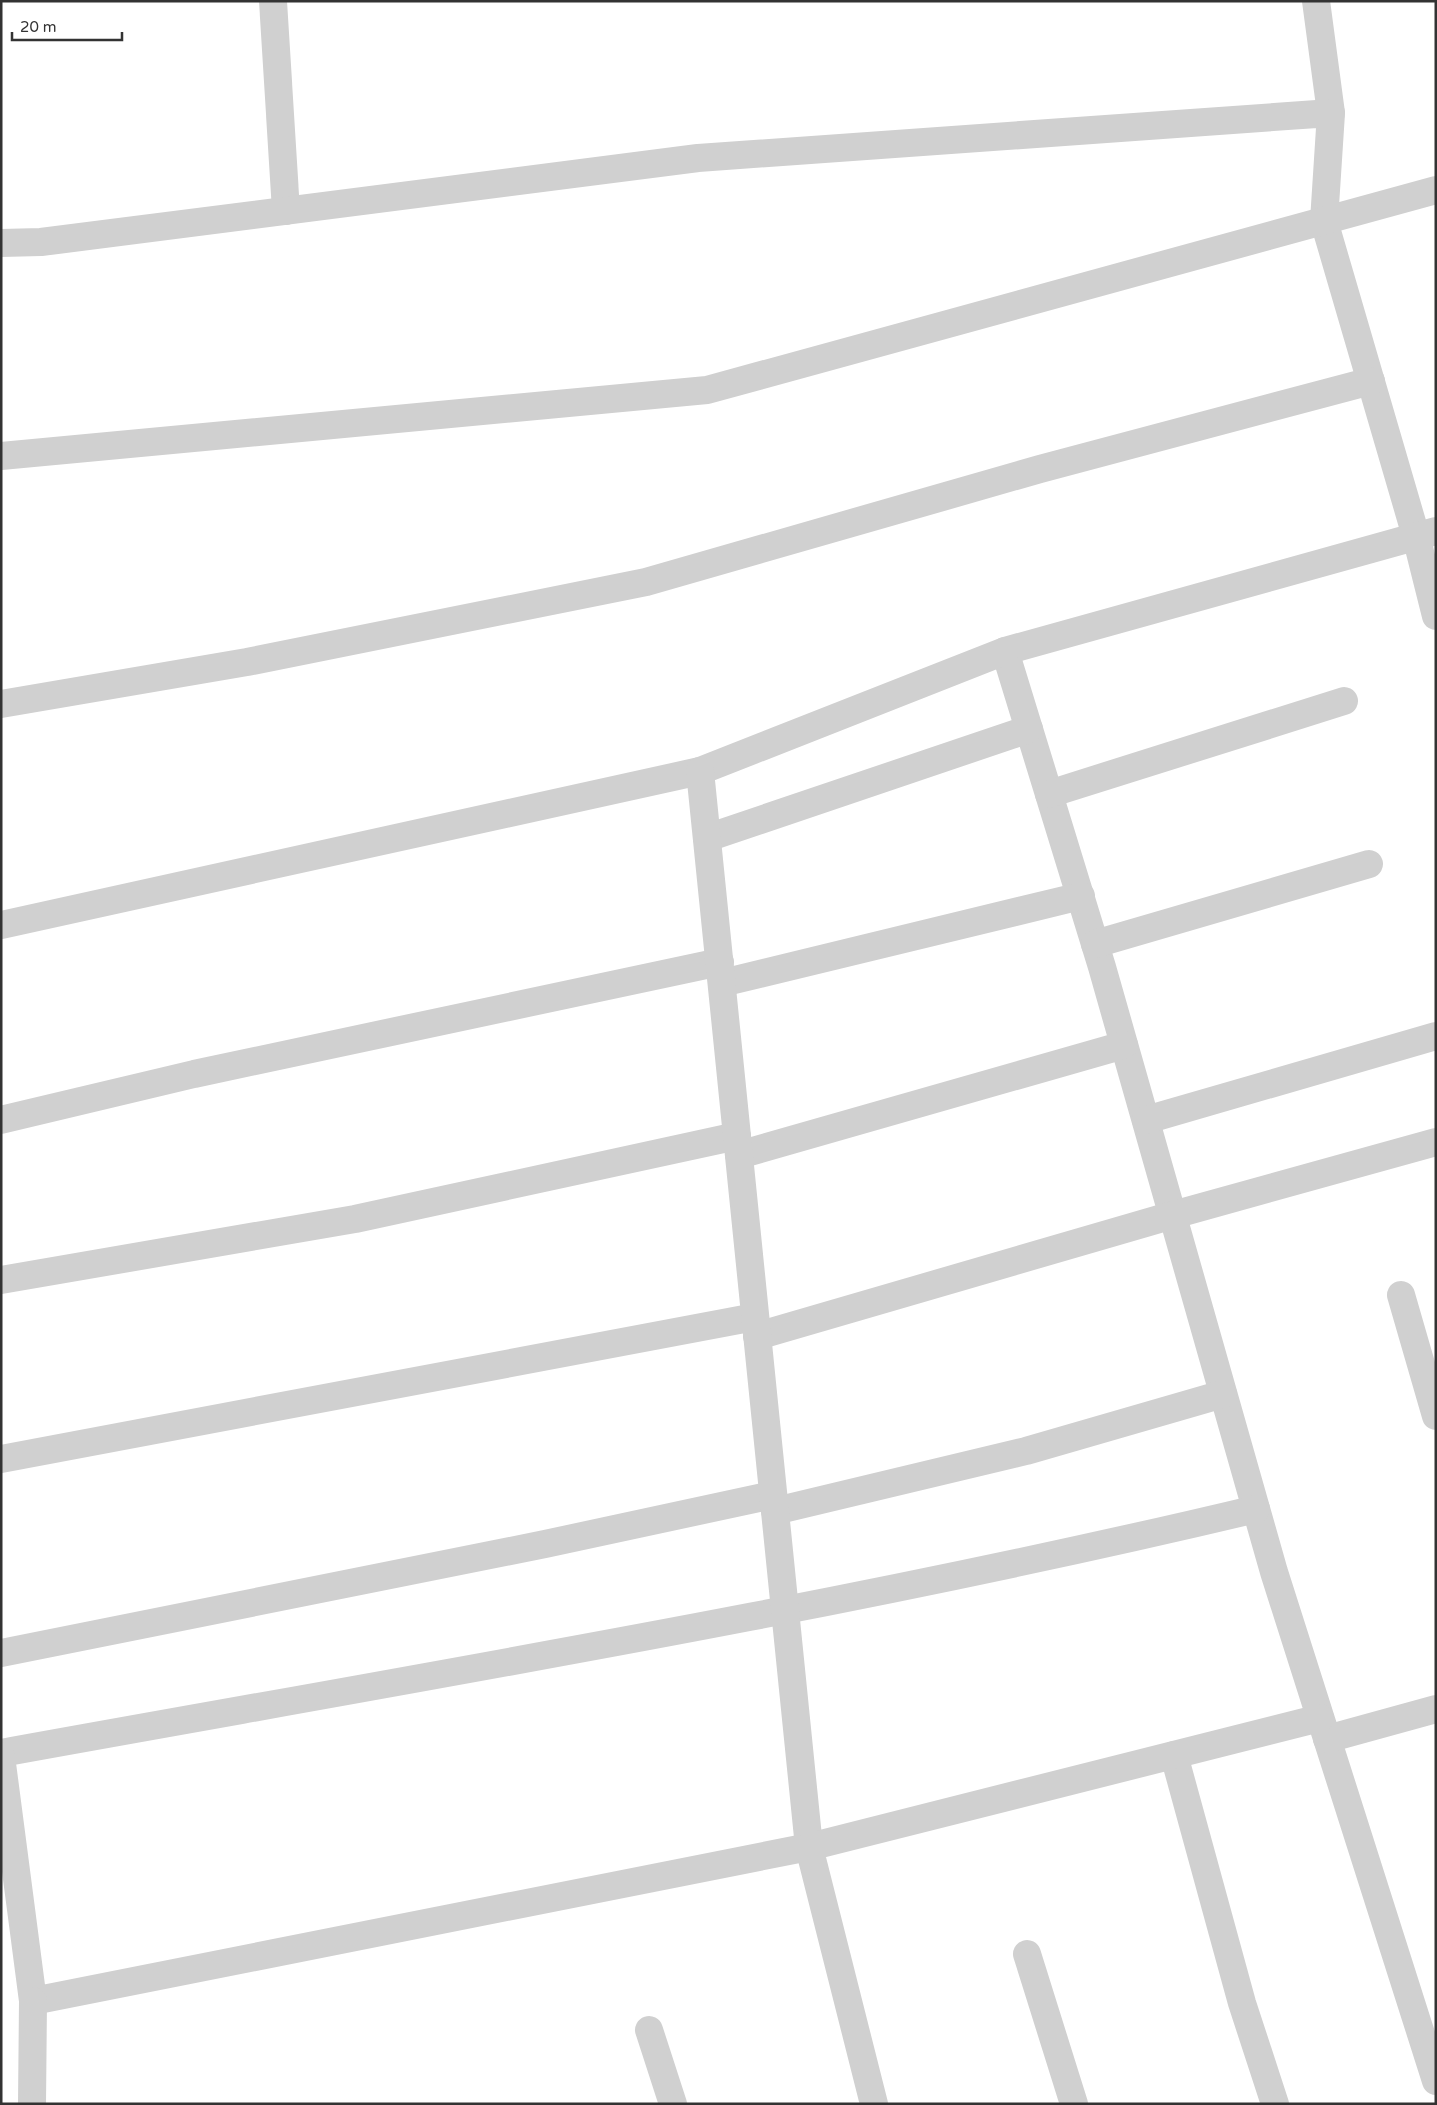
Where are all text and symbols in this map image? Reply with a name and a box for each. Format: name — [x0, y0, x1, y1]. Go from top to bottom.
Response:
scale bar — [12, 10, 122, 42]
text: 20 m — [20, 18, 57, 36]

